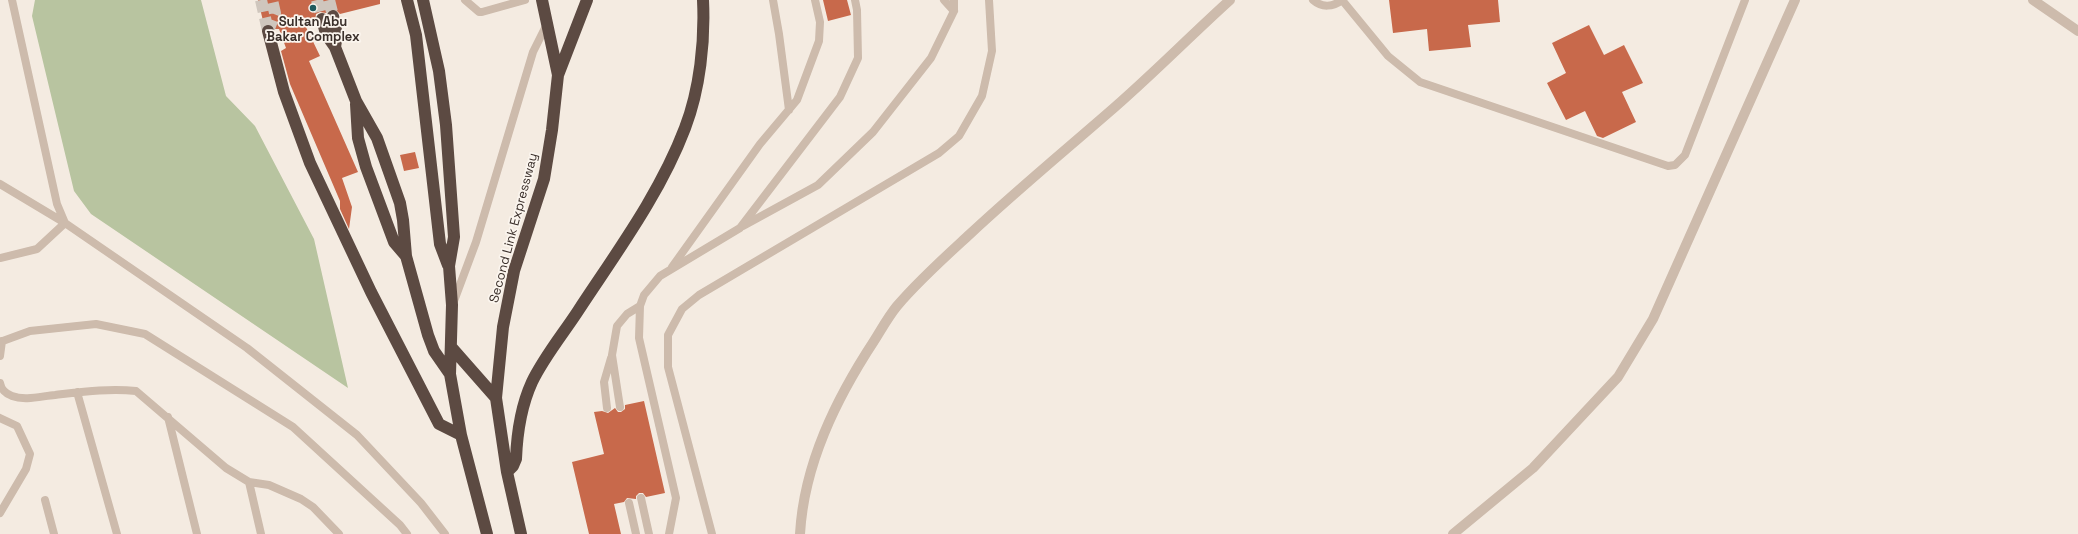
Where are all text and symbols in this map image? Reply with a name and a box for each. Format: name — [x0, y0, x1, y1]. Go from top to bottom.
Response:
marker: Sultan Abu Bakar Complex — [308, 3, 318, 13]
place label: Sultan Abu Bakar Complex — [266, 14, 360, 45]
street label: Second Link Expressway — [486, 151, 542, 305]

